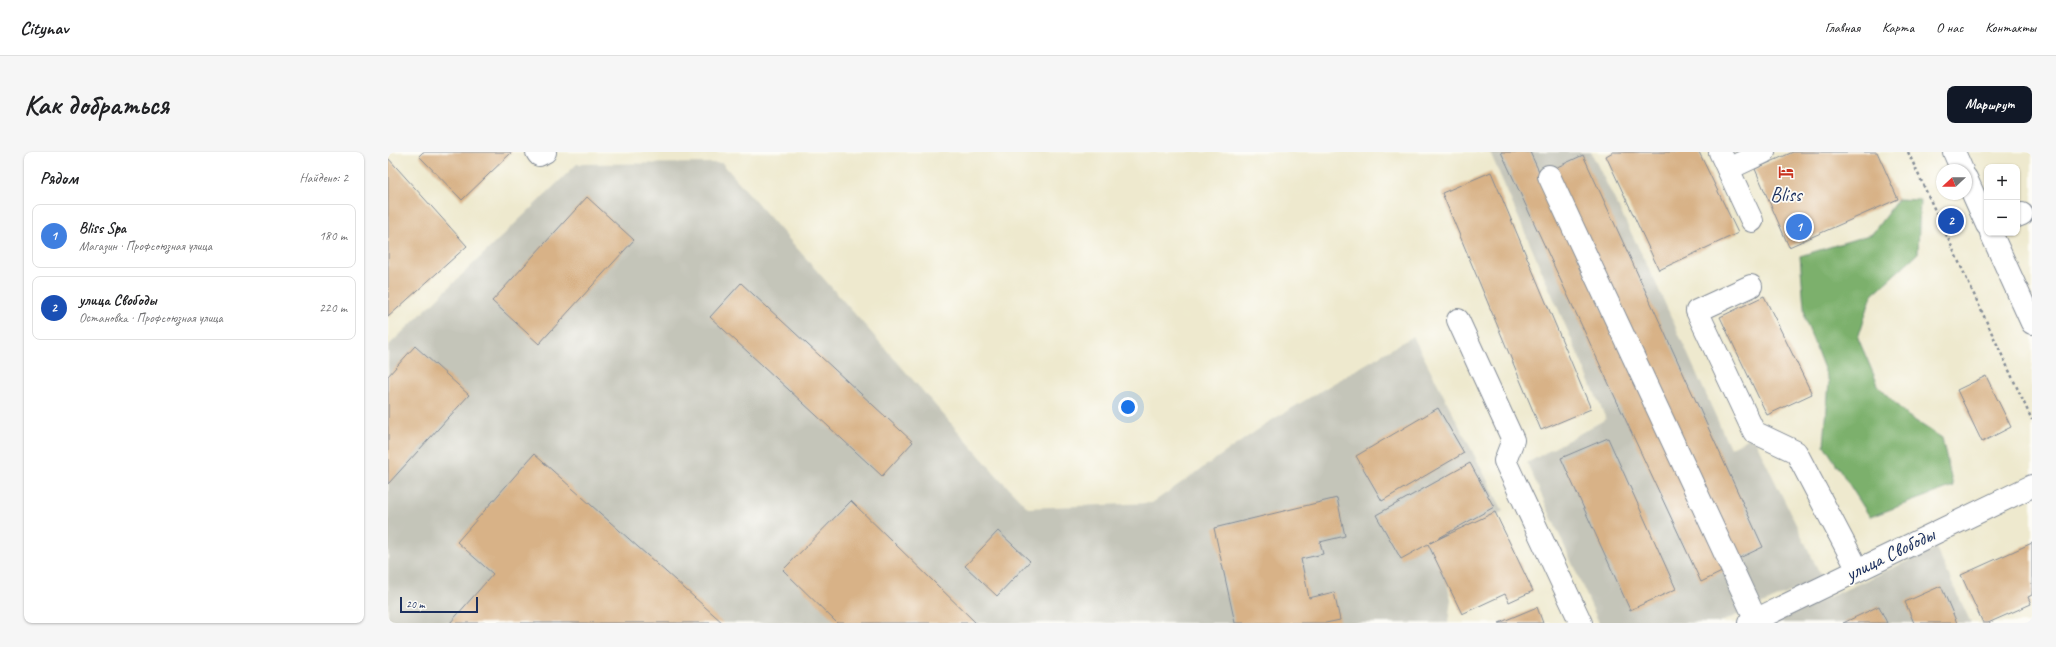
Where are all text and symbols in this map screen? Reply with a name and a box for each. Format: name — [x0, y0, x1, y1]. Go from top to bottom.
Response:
text: Citynav — [20, 16, 68, 40]
text: Главная — [1825, 19, 1860, 36]
text: Карта — [1882, 19, 1914, 36]
text: О нас — [1936, 19, 1963, 36]
text: Контакты — [1985, 19, 2036, 36]
button: Маршрут — [1947, 86, 2032, 123]
text: Как добраться — [24, 87, 169, 122]
hotel icon: Bliss — [1777, 163, 1795, 181]
north arrow — [1936, 164, 1972, 200]
map controls — [1984, 164, 2020, 236]
button: + — [1984, 164, 2020, 200]
text: Рядом — [40, 168, 78, 189]
text: Найдено: 2 — [300, 170, 348, 186]
place label: Bliss — [1770, 182, 1804, 207]
button: − — [1984, 200, 2020, 236]
pin: 2 — [1938, 206, 1964, 236]
pin: 1 — [1786, 212, 1812, 242]
text: Bliss Spa — [79, 219, 126, 238]
text: 1 — [51, 228, 57, 244]
text: 180 m — [319, 228, 347, 244]
text: Магазин · Профсоюзная улица — [79, 238, 212, 254]
text: улица Свободы — [79, 291, 157, 310]
text: 2 — [51, 300, 57, 316]
text: 220 m — [319, 300, 347, 316]
text: Остановка · Профсоюзная улица — [79, 310, 223, 326]
your location — [1118, 397, 1138, 417]
street label: улица Свободы — [1840, 521, 1940, 587]
scale bar — [400, 595, 478, 614]
text: 20 m — [406, 597, 425, 611]

